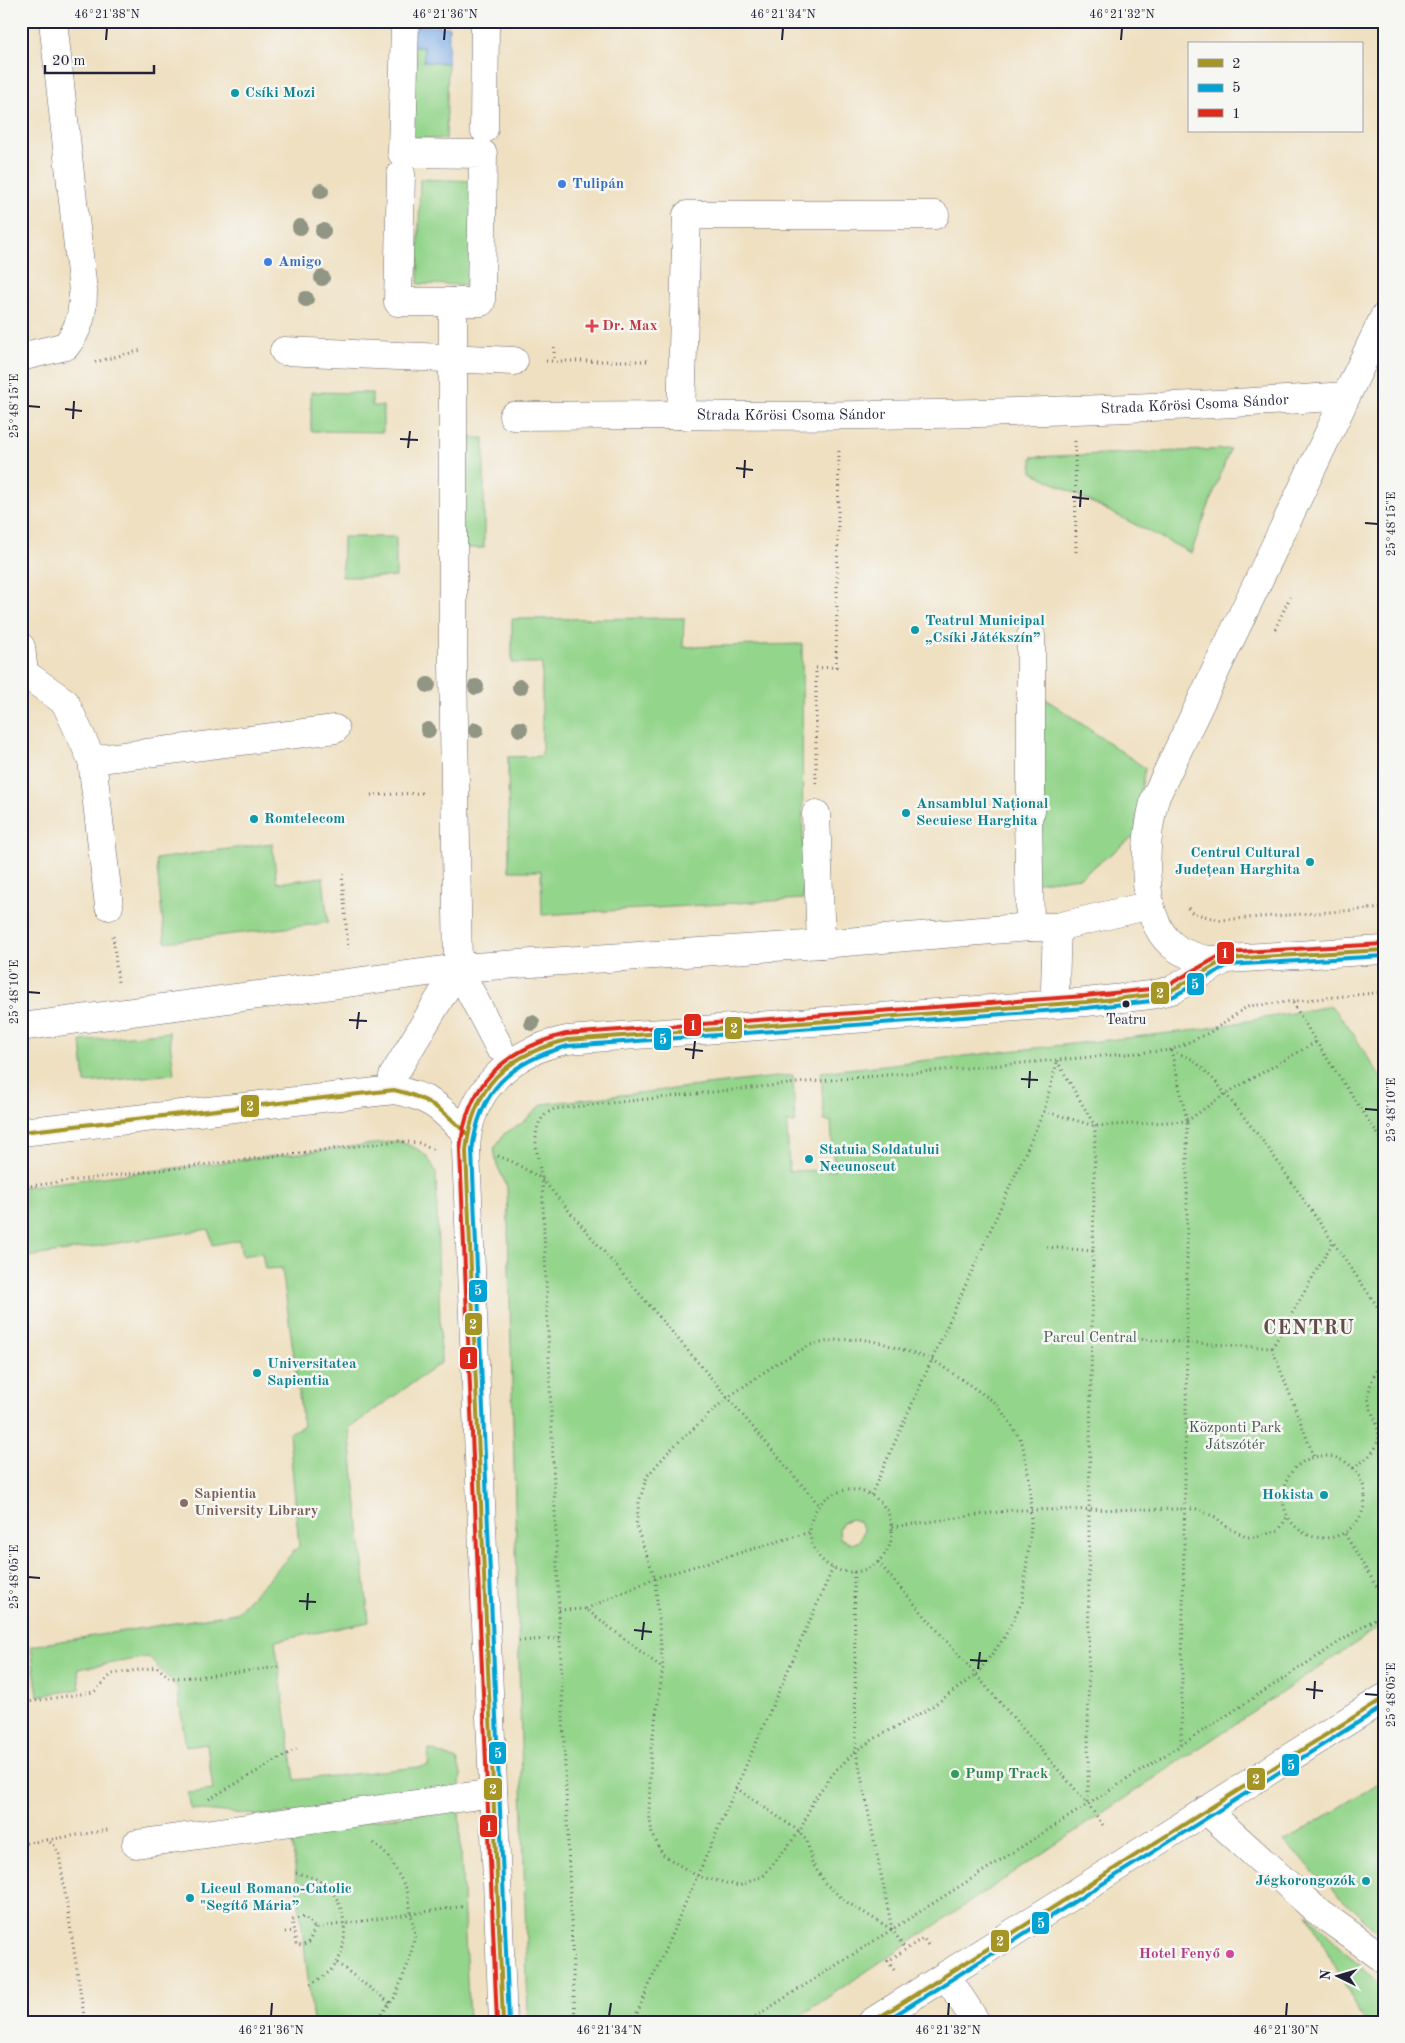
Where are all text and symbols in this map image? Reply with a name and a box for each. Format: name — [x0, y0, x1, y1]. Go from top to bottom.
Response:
text: 46°21'38"N — [74, 9, 140, 21]
text: 46°21'36"N — [412, 9, 478, 21]
text: 46°21'34"N — [750, 9, 816, 21]
text: 46°21'32"N — [1089, 9, 1155, 21]
scale bar — [45, 42, 154, 74]
legend — [1188, 42, 1362, 132]
text: 20 m — [52, 54, 86, 69]
text: 2 — [1232, 57, 1241, 72]
text: 5 — [1232, 81, 1241, 96]
place label: Csíki Mozi — [245, 86, 315, 101]
marker: Csíki Mozi — [229, 87, 241, 99]
text: 1 — [1232, 107, 1241, 122]
place label: Tulipán — [572, 177, 624, 192]
marker: Tulipán — [556, 178, 568, 190]
place label: Amigo — [278, 255, 322, 270]
marker: Amigo — [262, 256, 274, 268]
place label: Dr. Max — [602, 319, 658, 334]
marker: Dr. Max — [586, 320, 598, 332]
text: 25°48'15"E — [8, 374, 21, 438]
street label: Strada Kőrösi Csoma Sándor — [1100, 392, 1289, 417]
street label: Strada Kőrösi Csoma Sándor — [696, 407, 885, 423]
text: 25°48'15"E — [1385, 492, 1398, 556]
place label: Teatrul Municipal „Csíki Játékszín” — [925, 614, 1045, 646]
marker: Teatrul Municipal „Csíki Játékszín” — [909, 624, 921, 636]
place label: Ansamblul Național Secuiesc Harghita — [916, 797, 1049, 829]
marker: Ansamblul Național Secuiesc Harghita — [900, 807, 912, 819]
place label: Romtelecom — [264, 812, 345, 827]
marker: Romtelecom — [248, 813, 260, 825]
place label: Centrul Cultural Județean Harghita — [1175, 846, 1300, 878]
marker: Centrul Cultural Județean Harghita — [1304, 856, 1316, 868]
line badge: 1 — [1216, 941, 1235, 965]
text: 1 — [1221, 947, 1229, 961]
text: 25°48'10"E — [8, 960, 21, 1024]
line badge: 5 — [1186, 972, 1205, 996]
text: 5 — [1191, 978, 1199, 992]
line badge: 2 — [1150, 981, 1170, 1005]
text: 2 — [1156, 987, 1164, 1001]
marker: Teatru — [1121, 999, 1131, 1009]
line badge: 1 — [683, 1013, 702, 1037]
place label: Teatru — [1106, 1013, 1147, 1027]
line badge: 2 — [724, 1016, 743, 1040]
text: 1 — [689, 1019, 697, 1033]
text: 2 — [730, 1022, 738, 1036]
line badge: 5 — [653, 1027, 672, 1051]
text: 5 — [659, 1033, 667, 1047]
text: 25°48'10"E — [1385, 1078, 1398, 1142]
line badge: 2 — [240, 1094, 260, 1118]
text: 2 — [246, 1100, 254, 1114]
place label: Statuia Soldatului Necunoscut — [819, 1143, 940, 1175]
marker: Statuia Soldatului Necunoscut — [803, 1153, 815, 1165]
line badge: 5 — [468, 1279, 488, 1303]
text: 5 — [474, 1284, 482, 1298]
line badge: 2 — [464, 1312, 483, 1336]
text: 2 — [469, 1318, 477, 1332]
district label: CENTRU — [1263, 1319, 1355, 1339]
park label: Parcul Central — [1043, 1331, 1137, 1346]
line badge: 1 — [459, 1346, 478, 1370]
text: 1 — [465, 1352, 473, 1366]
place label: Universitatea Sapientia — [267, 1357, 357, 1389]
marker: Universitatea Sapientia — [251, 1367, 263, 1379]
park label: Központi Park Játszótér — [1188, 1421, 1282, 1453]
place label: Sapientia University Library — [194, 1487, 319, 1519]
place label: Hokista — [1262, 1488, 1314, 1503]
marker: Hokista — [1318, 1489, 1330, 1501]
marker: Sapientia University Library — [178, 1497, 190, 1509]
text: 25°48'05"E — [8, 1545, 21, 1609]
text: 25°48'05"E — [1385, 1663, 1398, 1727]
line badge: 5 — [488, 1741, 507, 1765]
text: 5 — [494, 1747, 502, 1761]
line badge: 5 — [1281, 1753, 1300, 1777]
text: 5 — [1287, 1759, 1295, 1773]
place label: Pump Track — [965, 1767, 1049, 1782]
line badge: 2 — [1246, 1767, 1266, 1791]
marker: Pump Track — [949, 1768, 961, 1780]
text: 2 — [1252, 1773, 1260, 1787]
line badge: 2 — [483, 1777, 503, 1801]
text: 2 — [489, 1783, 497, 1797]
line badge: 1 — [479, 1814, 498, 1838]
text: 1 — [485, 1820, 493, 1834]
place label: Jégkorongozók — [1255, 1874, 1357, 1889]
marker: Jégkorongozók — [1360, 1875, 1372, 1887]
place label: Liceul Romano-Catolic "Segítő Mária” — [200, 1882, 352, 1914]
marker: Liceul Romano-Catolic "Segítő Mária” — [184, 1892, 196, 1904]
line badge: 5 — [1031, 1911, 1050, 1935]
text: 5 — [1037, 1917, 1045, 1931]
line badge: 2 — [990, 1929, 1010, 1953]
text: 2 — [996, 1935, 1004, 1949]
place label: Hotel Fenyő — [1139, 1947, 1220, 1962]
marker: Hotel Fenyő — [1224, 1948, 1236, 1960]
north arrow — [1312, 1950, 1362, 2000]
text: N — [1319, 1969, 1334, 1981]
text: 46°21'36"N — [238, 2025, 304, 2037]
text: 46°21'34"N — [576, 2025, 642, 2037]
text: 46°21'32"N — [915, 2025, 981, 2037]
text: 46°21'30"N — [1253, 2025, 1319, 2037]

